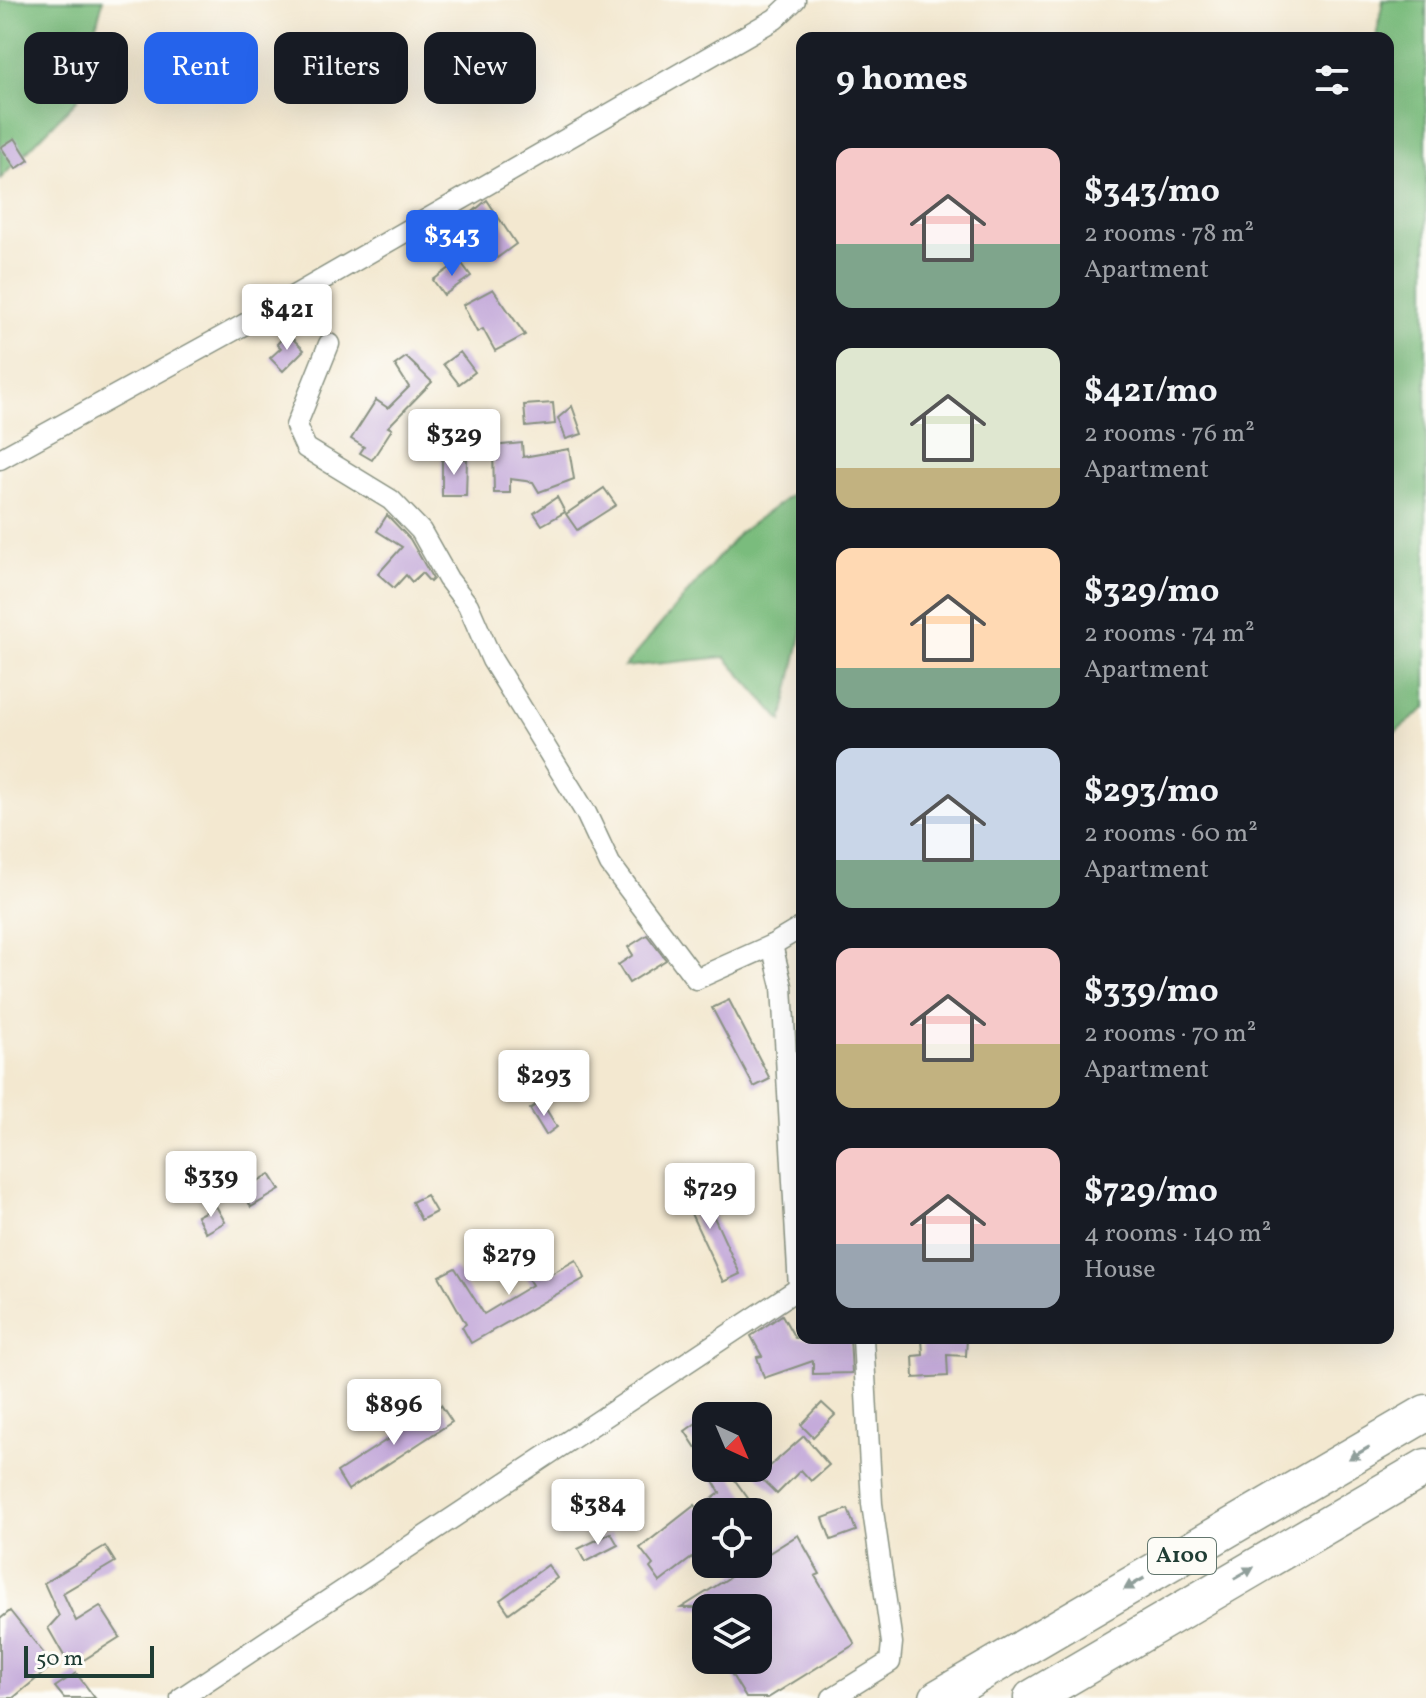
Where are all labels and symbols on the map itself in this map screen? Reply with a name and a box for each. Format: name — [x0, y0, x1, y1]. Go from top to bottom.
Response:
pin: $343 — [405, 210, 499, 278]
pin: $421 — [240, 284, 334, 352]
pin: $329 — [407, 409, 501, 477]
pin: $293 — [497, 1050, 591, 1118]
pin: $339 — [164, 1151, 258, 1219]
pin: $729 — [663, 1163, 757, 1231]
pin: $279 — [462, 1229, 556, 1297]
pin: $896 — [347, 1379, 441, 1447]
north arrow — [692, 1402, 772, 1482]
one-way arrow — [1348, 1445, 1370, 1459]
pin: $384 — [551, 1479, 645, 1547]
road number: A100 — [1148, 1538, 1216, 1574]
one-way arrow — [1232, 1566, 1255, 1580]
one-way arrow — [1123, 1577, 1145, 1591]
scale bar — [24, 1642, 154, 1678]

